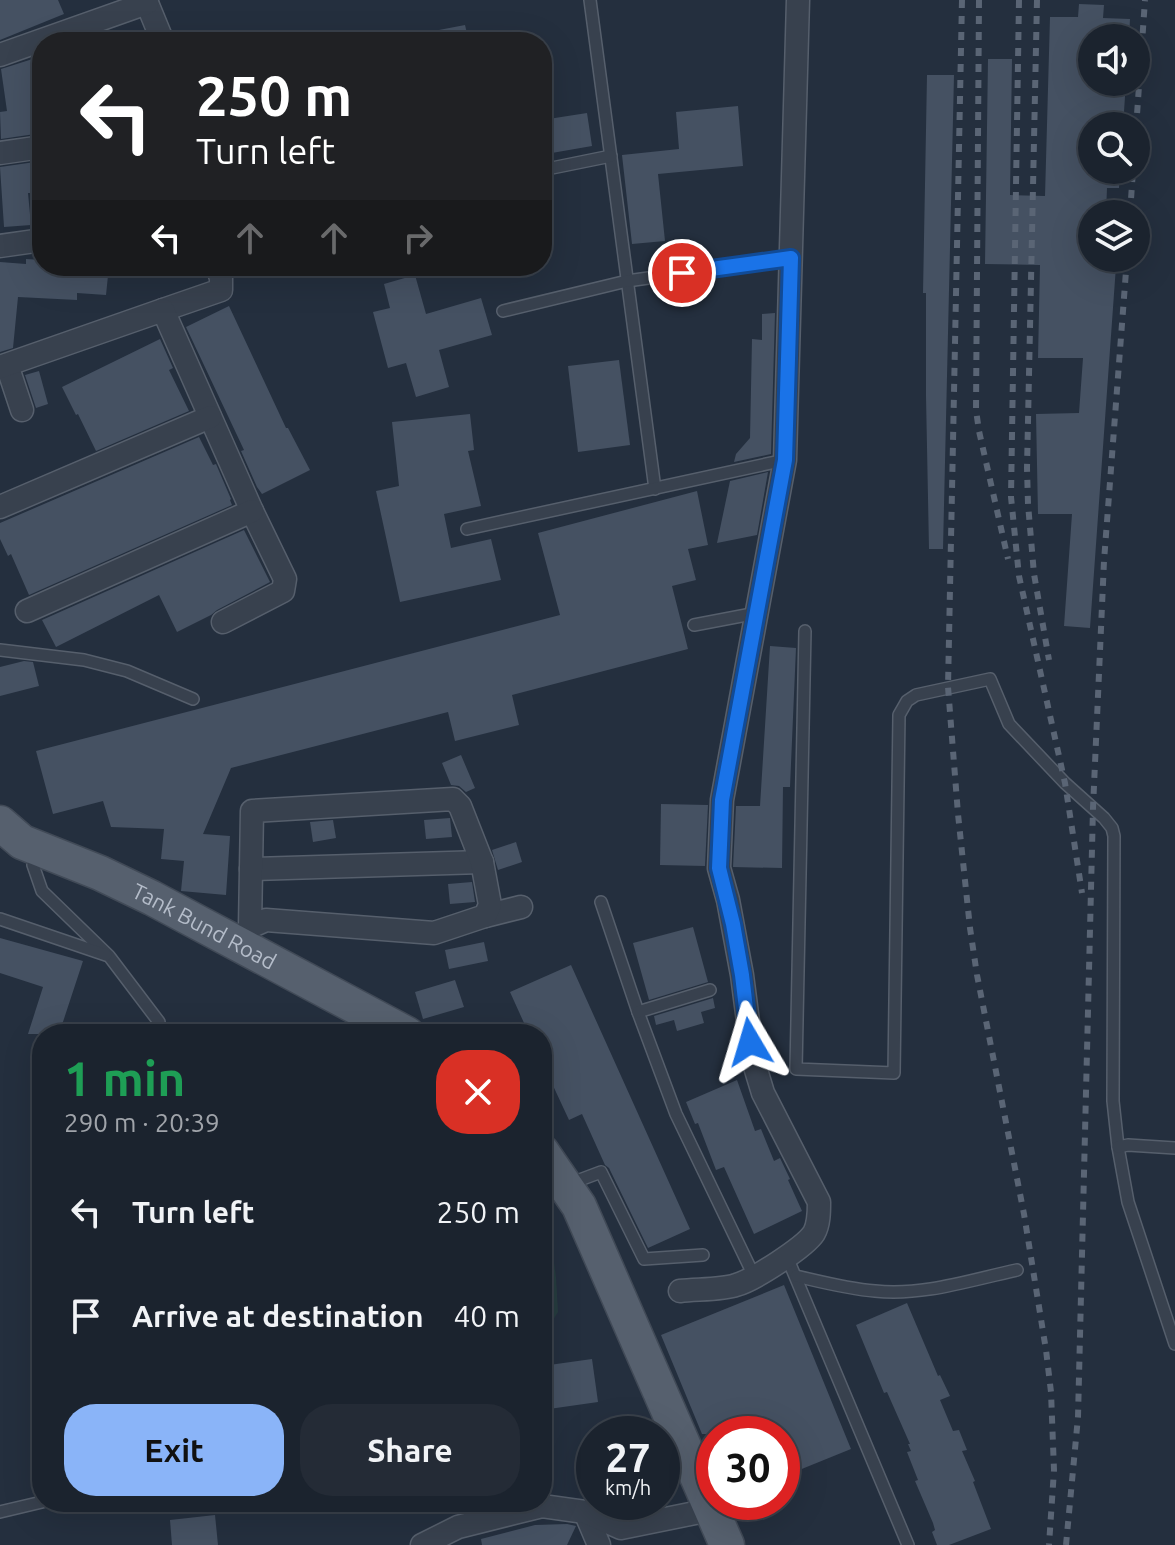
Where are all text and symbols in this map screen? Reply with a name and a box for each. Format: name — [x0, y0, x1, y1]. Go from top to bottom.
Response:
map controls — [1078, 24, 1150, 272]
button: sound — [1078, 24, 1150, 96]
icon: left — [64, 64, 168, 168]
text: 250 m — [196, 64, 352, 127]
button: search — [1078, 112, 1150, 184]
text: Turn left — [196, 130, 335, 171]
button: layers — [1078, 200, 1150, 272]
icon: left — [144, 216, 188, 260]
icon: ahead — [228, 216, 272, 260]
icon: ahead — [312, 216, 356, 260]
icon: right — [396, 216, 440, 260]
pin — [648, 239, 716, 307]
icon: arrive — [660, 251, 704, 295]
street label: Tank Bund Road — [129, 877, 281, 974]
position arrow — [708, 1000, 792, 1084]
button: close — [436, 1050, 520, 1134]
text: 1 min — [64, 1051, 185, 1105]
text: 290 m · 20:39 — [64, 1108, 220, 1137]
icon: left — [64, 1190, 108, 1234]
text: Turn left — [132, 1195, 254, 1229]
text: 250 m — [436, 1195, 520, 1229]
icon: arrive — [64, 1294, 108, 1338]
text: Arrive at destination — [132, 1299, 424, 1333]
text: 40 m — [453, 1299, 520, 1333]
button: Exit — [64, 1404, 284, 1496]
button: Share — [300, 1404, 520, 1496]
speed limit sign: 30 — [696, 1416, 800, 1520]
text: 27 — [605, 1435, 651, 1480]
text: km/h — [605, 1476, 651, 1499]

